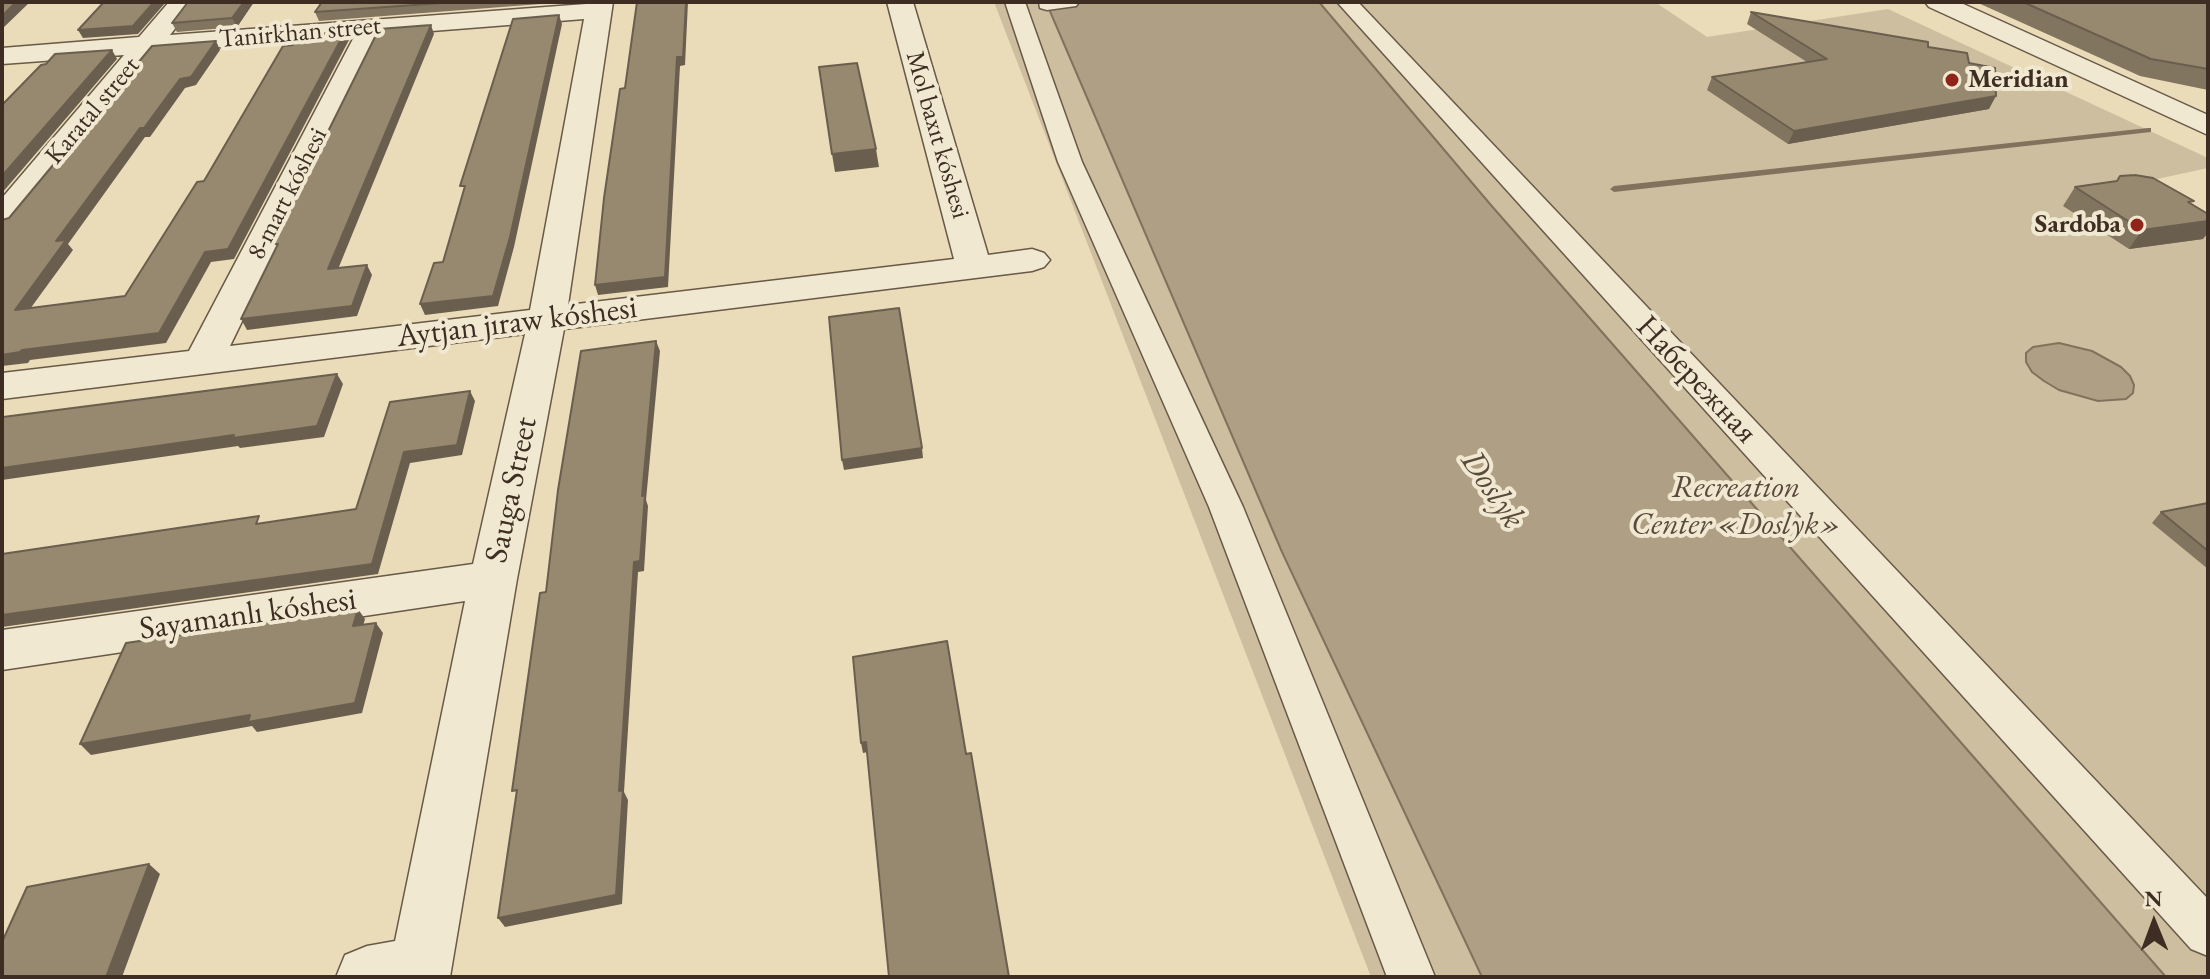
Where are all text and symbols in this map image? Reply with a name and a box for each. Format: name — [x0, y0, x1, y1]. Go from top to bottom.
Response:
street label: Tanirkhan street — [218, 10, 382, 56]
street label: Mol baxıt kóshesi — [898, 48, 976, 222]
street label: Karatal street — [39, 51, 147, 171]
place label: Meridian — [1968, 64, 2069, 96]
marker: Meridian — [1943, 71, 1961, 89]
street label: 8-mart kóshesi — [241, 123, 335, 265]
place label: Sardoba — [2035, 209, 2121, 241]
marker: Sardoba — [2128, 216, 2146, 234]
street label: Aytjan jıraw kóshesi — [395, 289, 639, 357]
street label: Набережная — [1627, 308, 1765, 452]
street label: Sauga Street — [478, 414, 546, 566]
water label: Doslyk — [1451, 443, 1533, 537]
park label: Recreation Center «Doslyk» — [1631, 469, 1841, 544]
street label: Sayamanlı kóshesi — [137, 581, 359, 649]
north arrow — [2114, 883, 2194, 963]
text: N — [2144, 884, 2163, 913]

